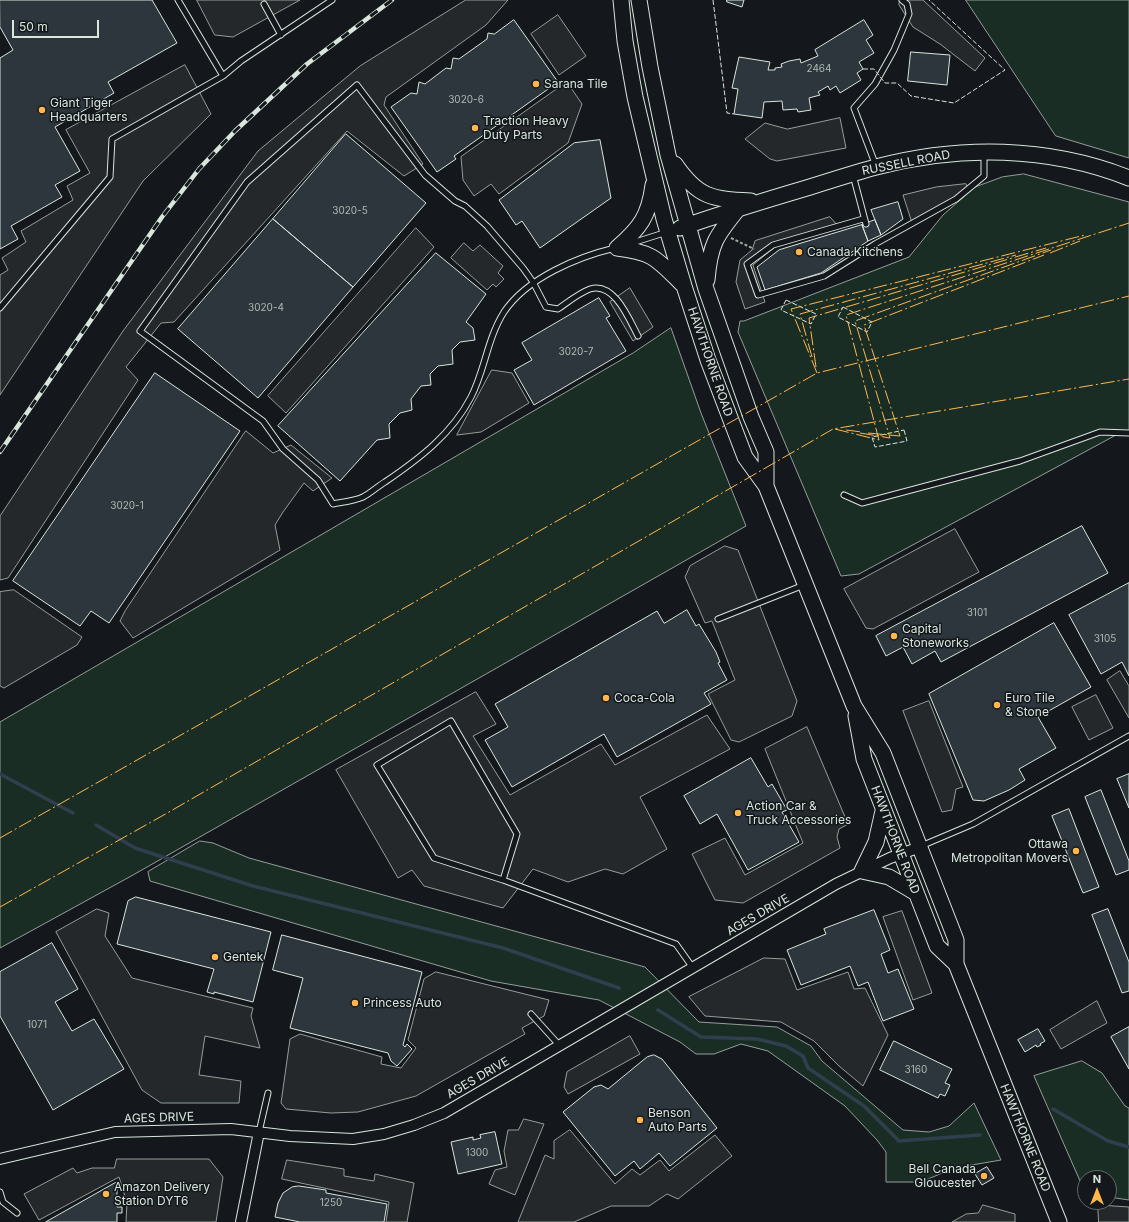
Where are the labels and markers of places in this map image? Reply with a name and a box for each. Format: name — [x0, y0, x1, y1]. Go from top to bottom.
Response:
place label: Sarana Tile — [544, 77, 607, 91]
marker: Sarana Tile — [531, 79, 541, 89]
place label: Giant Tiger Headquarters — [50, 96, 128, 124]
marker: Giant Tiger Headquarters — [37, 105, 47, 115]
place label: Traction Heavy Duty Parts — [483, 114, 569, 142]
marker: Traction Heavy Duty Parts — [470, 123, 480, 133]
place label: Canada Kitchens — [807, 245, 903, 259]
marker: Canada Kitchens — [794, 247, 804, 257]
place label: Capital Stoneworks — [902, 622, 969, 650]
marker: Capital Stoneworks — [889, 631, 899, 641]
place label: Coca-Cola — [614, 691, 675, 705]
place label: Euro Tile & Stone — [1005, 691, 1055, 719]
marker: Coca-Cola — [601, 693, 611, 703]
marker: Euro Tile & Stone — [992, 700, 1002, 710]
place label: Action Car & Truck Accessories — [746, 799, 851, 827]
marker: Action Car & Truck Accessories — [733, 808, 743, 818]
place label: Ottawa Metropolitan Movers — [951, 837, 1068, 865]
marker: Ottawa Metropolitan Movers — [1071, 846, 1081, 856]
place label: Gentek — [223, 950, 263, 964]
marker: Gentek — [210, 952, 220, 962]
place label: Princess Auto — [363, 996, 442, 1010]
marker: Princess Auto — [350, 998, 360, 1008]
place label: Benson Auto Parts — [648, 1106, 707, 1134]
marker: Benson Auto Parts — [635, 1115, 645, 1125]
place label: Bell Canada Gloucester — [909, 1162, 976, 1190]
marker: Bell Canada Gloucester — [979, 1171, 989, 1181]
place label: Amazon Delivery Station DYT6 — [114, 1180, 210, 1208]
marker: Amazon Delivery Station DYT6 — [101, 1189, 111, 1199]

